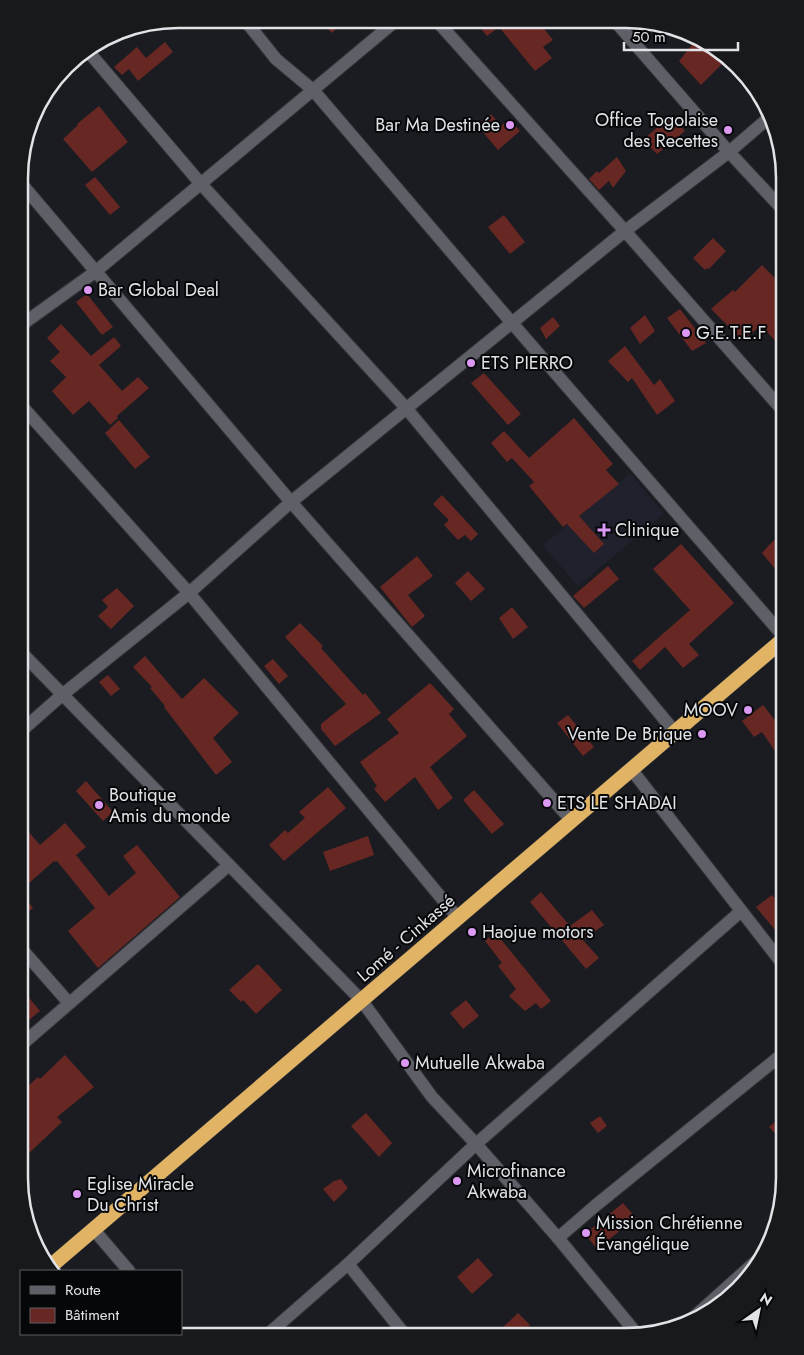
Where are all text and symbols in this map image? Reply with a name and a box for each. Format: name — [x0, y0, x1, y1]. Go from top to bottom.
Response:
scale bar — [624, 20, 738, 52]
text: 50 m — [632, 26, 666, 48]
place label: Office Togolaise des Recettes — [595, 107, 718, 154]
place label: Bar Ma Destinée — [375, 112, 500, 138]
marker: Bar Ma Destinée — [504, 119, 516, 131]
marker: Office Togolaise des Recettes — [722, 124, 734, 136]
place label: Bar Global Deal — [98, 277, 219, 303]
marker: Bar Global Deal — [82, 284, 94, 296]
place label: G.E.T.E.F — [696, 320, 766, 346]
marker: G.E.T.E.F — [680, 327, 692, 339]
place label: ETS PIERRO — [481, 350, 573, 376]
marker: ETS PIERRO — [465, 357, 477, 369]
place label: Clinique — [615, 517, 679, 543]
marker: Clinique — [597, 523, 611, 537]
place label: MOOV — [684, 697, 738, 723]
marker: MOOV — [742, 704, 754, 716]
place label: Vente De Brique — [567, 721, 692, 747]
marker: Vente De Brique — [696, 728, 708, 740]
place label: Boutique Amis du monde — [109, 782, 230, 829]
place label: ETS LE SHADAI — [557, 790, 677, 816]
marker: ETS LE SHADAI — [541, 797, 553, 809]
marker: Boutique Amis du monde — [93, 799, 105, 811]
street label: Lomé - Cinkassé — [351, 888, 461, 988]
place label: Haojue motors — [482, 919, 593, 945]
marker: Haojue motors — [466, 926, 478, 938]
place label: Mutuelle Akwaba — [415, 1050, 545, 1076]
marker: Mutuelle Akwaba — [399, 1057, 411, 1069]
place label: Microfinance Akwaba — [467, 1158, 566, 1205]
place label: Eglise Miracle Du Christ — [87, 1171, 194, 1218]
marker: Microfinance Akwaba — [451, 1175, 463, 1187]
marker: Eglise Miracle Du Christ — [71, 1188, 83, 1200]
place label: Mission Chrétienne Évangélique — [596, 1210, 743, 1257]
marker: Mission Chrétienne Évangélique — [580, 1227, 592, 1239]
legend — [20, 1270, 182, 1335]
text: Route — [65, 1279, 101, 1301]
north arrow — [734, 1285, 784, 1335]
text: N — [756, 1288, 776, 1311]
text: Bâtiment — [65, 1304, 119, 1326]

